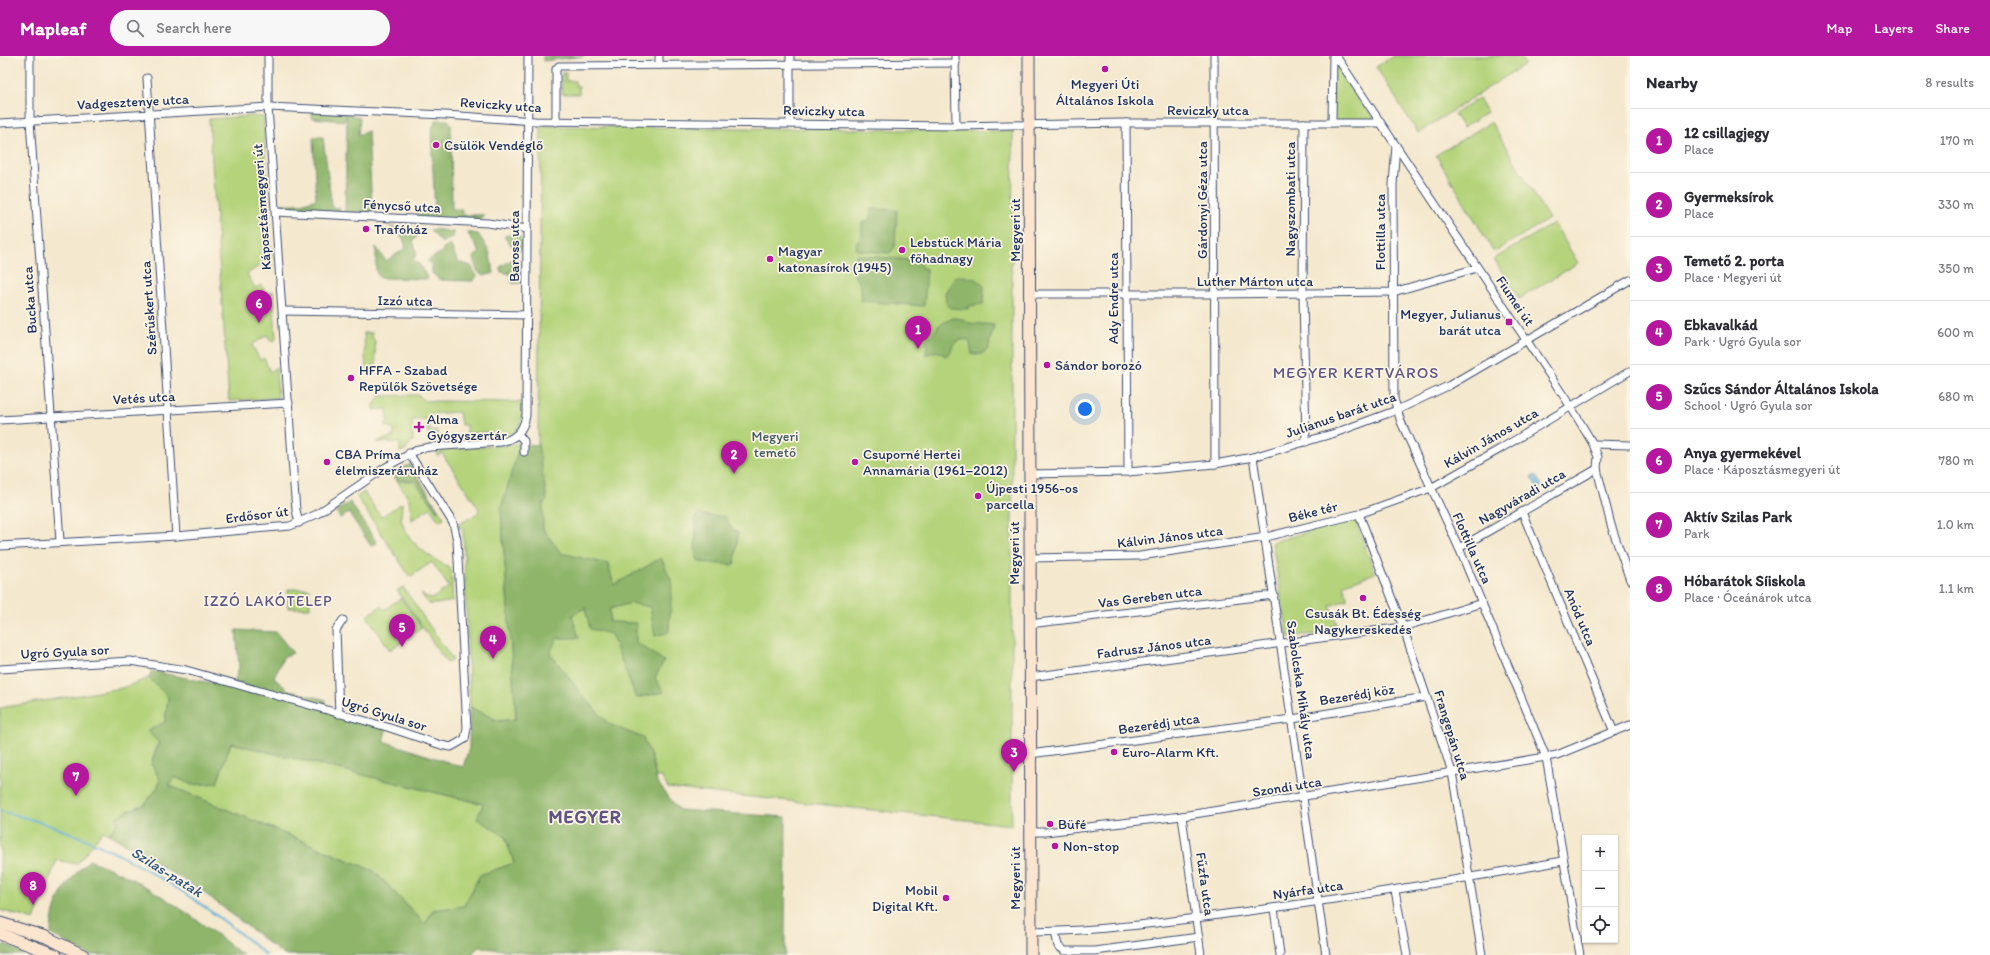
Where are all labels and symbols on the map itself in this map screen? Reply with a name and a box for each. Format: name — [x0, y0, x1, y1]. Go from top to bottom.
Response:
marker: Megyeri Úti Általános Iskola — [1100, 64, 1110, 74]
place label: Megyeri Úti Általános Iskola — [1056, 76, 1155, 109]
street label: Vadgesztenye utca — [76, 91, 190, 113]
street label: Reviczky utca — [460, 94, 543, 116]
street label: Reviczky utca — [783, 102, 866, 120]
street label: Reviczky utca — [1167, 102, 1250, 119]
place label: Csülök Vendéglő — [444, 137, 543, 154]
marker: Csülök Vendéglő — [431, 140, 441, 150]
street label: Gárdonyi Géza utca — [1194, 141, 1211, 259]
street label: Nagyszombati utca — [1282, 141, 1299, 256]
street label: Káposztásmegyeri út — [249, 143, 275, 271]
street label: Flottilla utca — [1372, 194, 1389, 270]
street label: Fénycső utca — [363, 195, 441, 217]
street label: Megyeri út — [1007, 198, 1024, 262]
street label: Baross utca — [506, 210, 523, 282]
place label: Trafóház — [374, 221, 428, 238]
marker: Trafóház — [361, 224, 371, 234]
place label: Lebstück Mária főhadnagy — [910, 234, 1002, 267]
place label: Magyar katonasírok (1945) — [778, 243, 891, 276]
marker: Lebstück Mária főhadnagy — [897, 245, 907, 255]
street label: Ady Endre utca — [1105, 251, 1122, 344]
marker: Magyar katonasírok (1945) — [765, 254, 775, 264]
street label: Szérűskert utca — [137, 260, 161, 356]
street label: Bucka utca — [19, 265, 41, 334]
street label: Luther Márton utca — [1197, 273, 1314, 290]
street label: Fiumei út — [1492, 273, 1538, 329]
pin: 6 — [246, 290, 272, 323]
street label: Izzó utca — [377, 292, 433, 310]
place label: Megyer, Julianus barát utca — [1400, 306, 1502, 339]
pin: 1 — [905, 316, 931, 349]
marker: Megyer, Julianus barát utca — [1504, 317, 1514, 327]
place label: Sándor borozó — [1055, 357, 1142, 374]
marker: Sándor borozó — [1042, 360, 1052, 370]
place label: HFFA - Szabad Repülők Szövetsége — [359, 362, 478, 395]
district label: MEGYER KERTVÁROS — [1273, 363, 1439, 382]
marker: HFFA - Szabad Repülők Szövetsége — [346, 373, 356, 383]
street label: Vetés utca — [112, 388, 176, 408]
street label: Julianus barát utca — [1283, 388, 1399, 442]
your location — [1075, 399, 1095, 419]
street label: Kálvin János utca — [1441, 404, 1542, 472]
place label: Alma Gyógyszertár — [427, 411, 508, 444]
marker: Alma Gyógyszertár — [414, 422, 424, 432]
park label: Megyeri temető — [751, 428, 799, 461]
pin: 2 — [721, 441, 747, 474]
place label: CBA Príma élelmiszeráruház — [335, 446, 439, 479]
place label: Csuporné Hertei Annamária (1961–2012) — [863, 446, 1008, 479]
marker: CBA Príma élelmiszeráruház — [322, 457, 332, 467]
marker: Csuporné Hertei Annamária (1961–2012) — [850, 457, 860, 467]
street label: Nagyváradi utca — [1476, 465, 1569, 529]
place label: Újpesti 1956-os parcella — [986, 480, 1078, 513]
marker: Újpesti 1956-os parcella — [973, 491, 983, 501]
street label: Béke tér — [1287, 498, 1340, 526]
street label: Erdősor út — [225, 503, 289, 527]
street label: Flottilla utca — [1449, 510, 1495, 586]
street label: Megyeri út — [1006, 521, 1023, 585]
street label: Kálvin János utca — [1116, 522, 1225, 552]
street label: Vas Gereben utca — [1097, 582, 1204, 612]
street label: Anód utca — [1560, 586, 1600, 649]
district label: IZZÓ LAKÓTELEP — [203, 592, 333, 610]
marker: Csusák Bt. Édesség Nagykereskedés — [1358, 593, 1368, 603]
place label: Csusák Bt. Édesség Nagykereskedés — [1305, 605, 1422, 638]
pin: 5 — [389, 614, 415, 647]
street label: Szabolcska Mihály utca — [1283, 619, 1319, 761]
pin: 4 — [480, 626, 506, 659]
street label: Fadrusz János utca — [1096, 631, 1213, 662]
street label: Ugró Gyula sor — [20, 641, 110, 663]
street label: Bezerédj köz — [1318, 681, 1396, 709]
street label: Frangepán utca — [1430, 688, 1474, 783]
street label: Ugró Gyula sor — [339, 693, 429, 735]
street label: Bezerédj utca — [1117, 710, 1201, 738]
pin: 3 — [1001, 739, 1027, 772]
place label: Euro-Alarm Kft. — [1122, 744, 1219, 761]
marker: Euro-Alarm Kft. — [1109, 747, 1119, 757]
pin: 7 — [63, 763, 89, 796]
street label: Szondi utca — [1251, 773, 1324, 801]
district label: MEGYER — [548, 806, 622, 828]
place label: Büfé — [1058, 816, 1087, 833]
marker: Büfé — [1045, 819, 1055, 829]
place label: Non-stop — [1063, 838, 1119, 855]
marker: Non-stop — [1050, 841, 1060, 851]
water label: Szilas-patak — [128, 843, 207, 902]
street label: Megyeri út — [1007, 846, 1024, 910]
street label: Fűzfa utca — [1192, 851, 1218, 917]
pin: 8 — [20, 872, 46, 905]
street label: Nyárfa utca — [1272, 877, 1345, 903]
place label: Mobil Digital Kft. — [872, 882, 938, 915]
marker: Mobil Digital Kft. — [941, 893, 951, 903]

